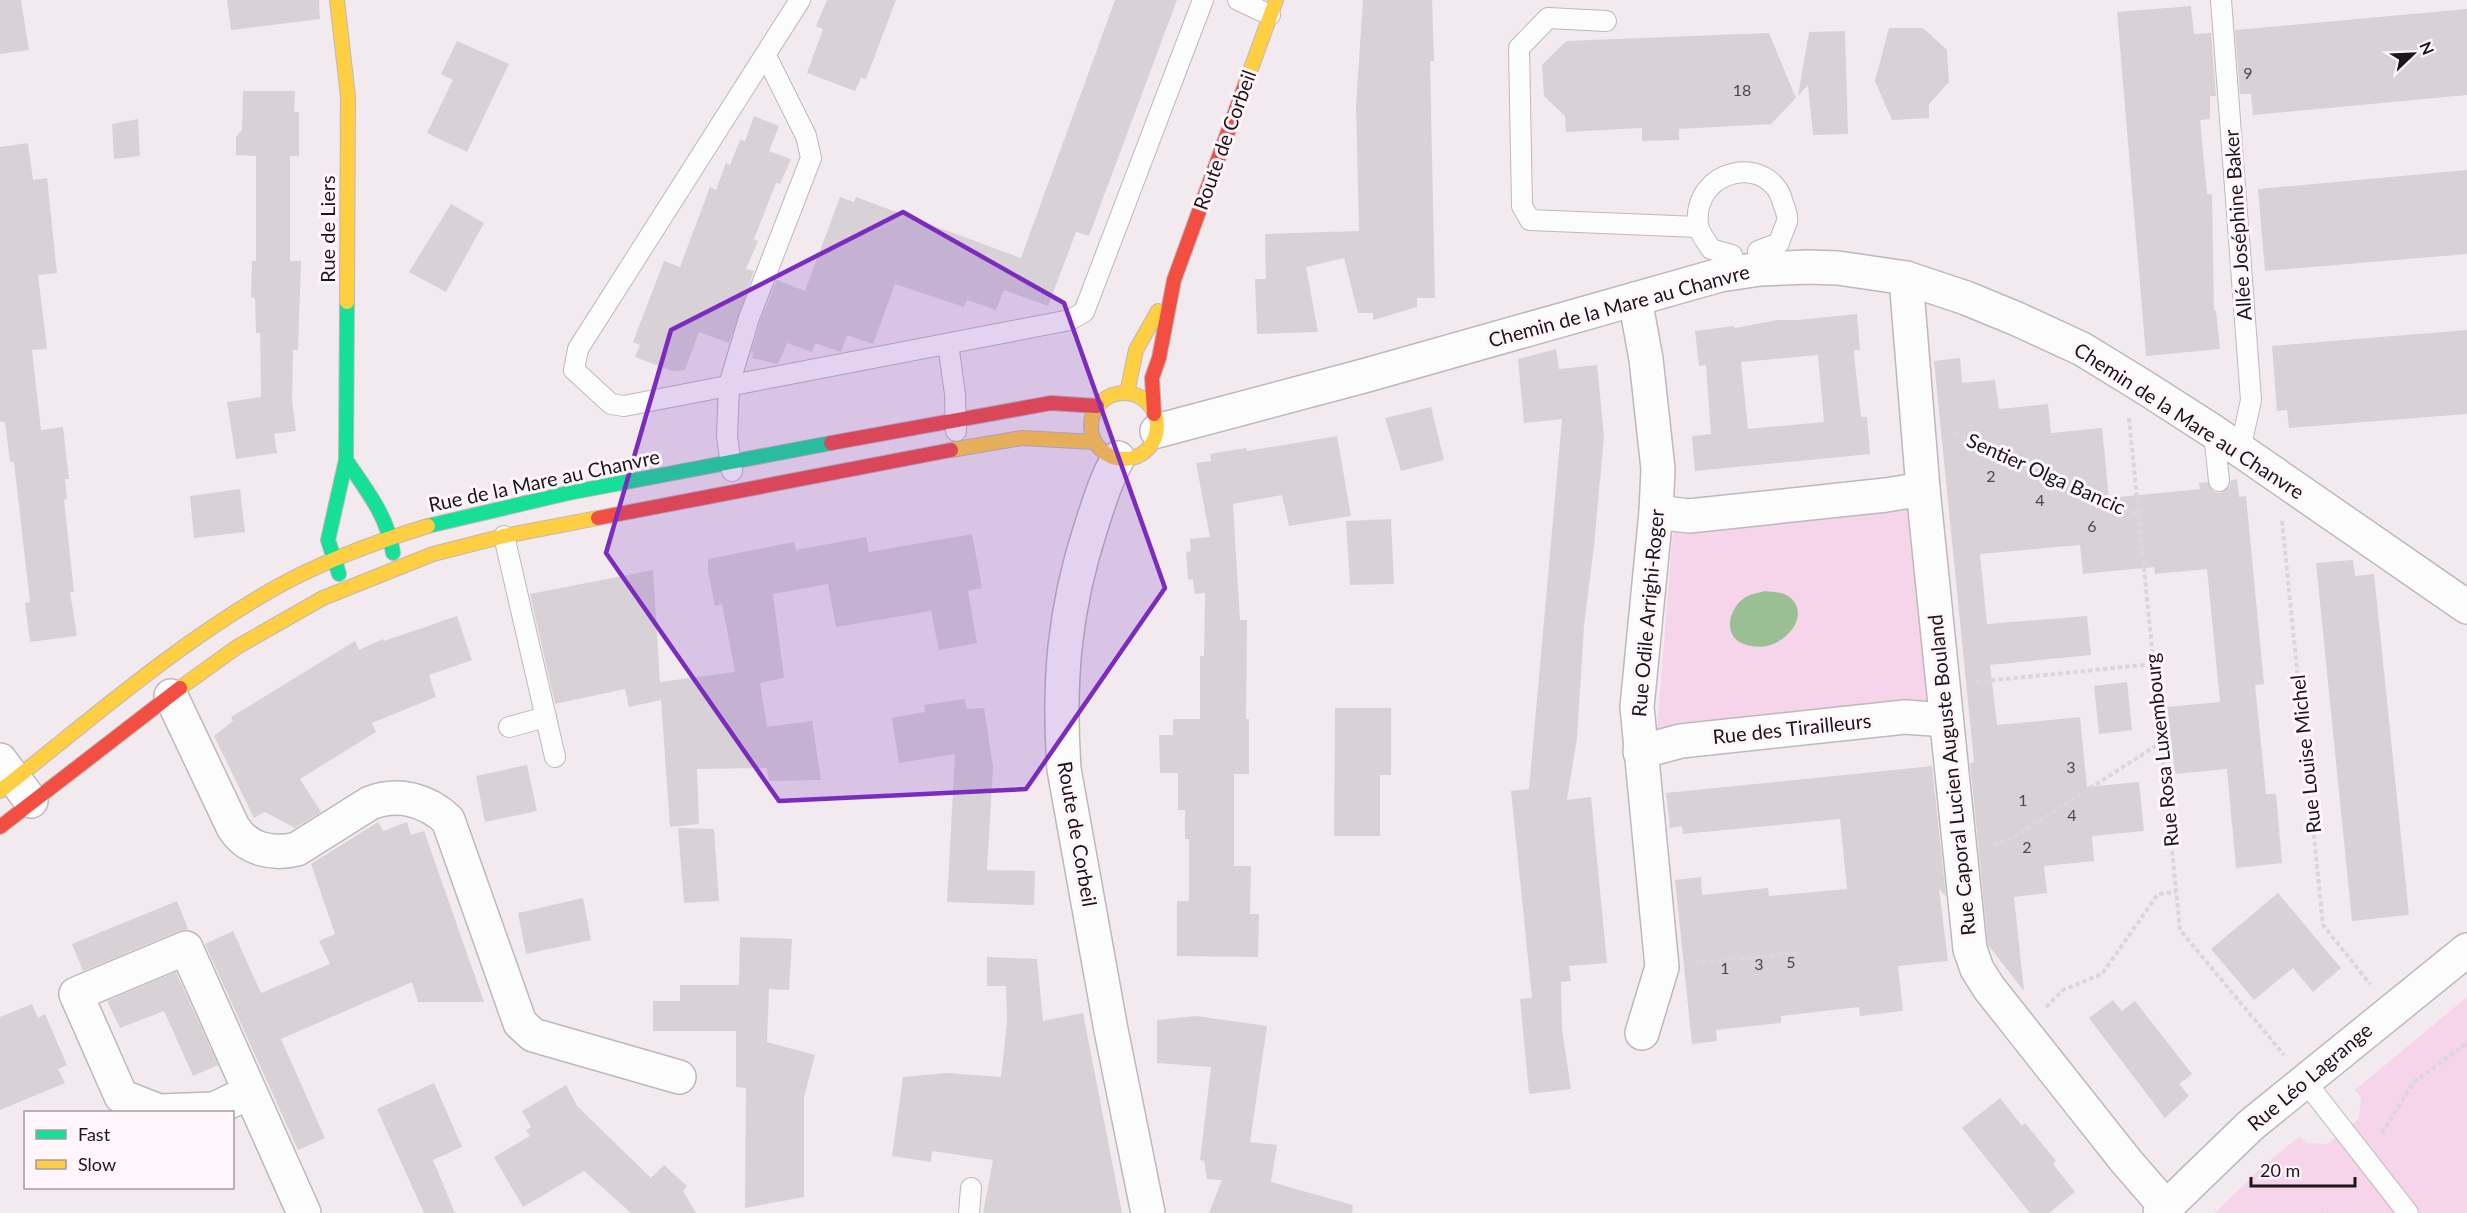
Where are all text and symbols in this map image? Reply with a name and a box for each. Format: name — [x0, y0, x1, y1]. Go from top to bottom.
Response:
north arrow — [2383, 24, 2443, 84]
text: N — [2416, 39, 2438, 57]
house number: 9 — [2243, 63, 2253, 82]
street label: Route de Corbeil — [1188, 66, 1260, 213]
house number: 18 — [1733, 80, 1751, 99]
street label: Allée Joséphine Baker — [2218, 128, 2256, 321]
street label: Rue de Liers — [315, 175, 339, 283]
street label: Chemin de la Mare au Chanvre — [1486, 259, 1752, 351]
street label: Chemin de la Mare au Chanvre — [2070, 337, 2309, 504]
street label: Sentier Olga Bancic — [1963, 427, 2130, 519]
street label: Rue de la Mare au Chanvre — [426, 444, 662, 516]
house number: 2 — [1986, 466, 1996, 485]
house number: 4 — [2035, 490, 2045, 509]
street label: Rue Odile Arrighi-Roger — [1626, 507, 1668, 718]
house number: 6 — [2087, 516, 2097, 535]
street label: Rue Caporal Lucien Auguste Bouland — [1922, 613, 1980, 937]
street label: Rue Rosa Luxembourg — [2139, 652, 2183, 848]
street label: Rue Louise Michel — [2285, 674, 2325, 835]
street label: Rue des Tirailleurs — [1711, 708, 1872, 748]
house number: 3 — [2066, 757, 2076, 776]
street label: Route de Corbeil — [1053, 759, 1103, 908]
house number: 1 — [2018, 790, 2028, 809]
house number: 4 — [2067, 805, 2077, 824]
house number: 2 — [2022, 837, 2032, 856]
house number: 5 — [1786, 952, 1796, 971]
house number: 3 — [1754, 954, 1764, 973]
house number: 1 — [1720, 958, 1730, 977]
street label: Rue Léo Lagrange — [2242, 1017, 2376, 1135]
legend — [24, 1111, 234, 1189]
text: Fast — [78, 1123, 111, 1145]
scale bar — [2251, 1150, 2354, 1188]
text: Slow — [78, 1153, 116, 1175]
text: 20 m — [2260, 1159, 2300, 1181]

